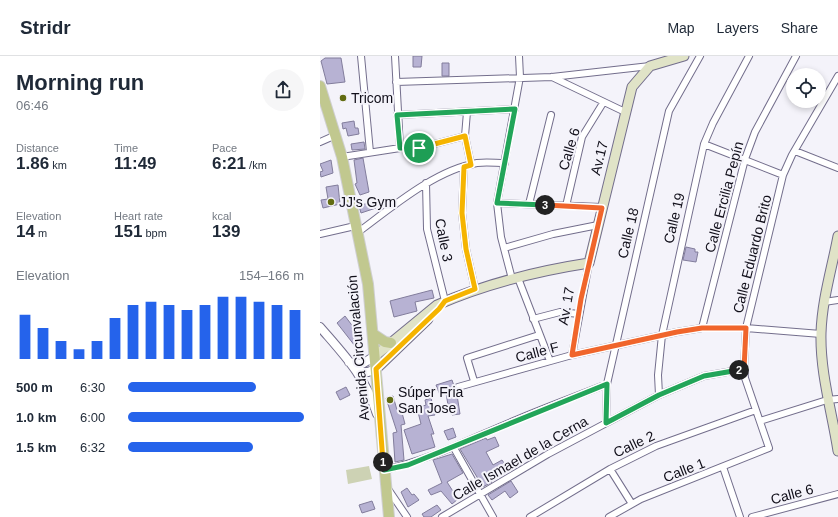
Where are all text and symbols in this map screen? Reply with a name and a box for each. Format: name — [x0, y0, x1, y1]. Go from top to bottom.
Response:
text: Stridr — [20, 17, 71, 38]
text: Map — [667, 20, 695, 36]
text: Layers — [717, 20, 759, 36]
text: Share — [781, 20, 818, 36]
map controls — [786, 68, 826, 108]
button: locate — [786, 68, 826, 108]
button: share — [262, 69, 304, 111]
text: Morning run — [16, 70, 144, 95]
place label: Tricom — [351, 90, 393, 106]
marker: Tricom — [338, 93, 348, 103]
text: 06:46 — [16, 98, 49, 113]
street label: Calle 6 — [555, 126, 583, 172]
pin — [402, 131, 436, 165]
icon: arrive — [408, 137, 430, 159]
street label: Av.17 — [587, 139, 611, 177]
street label: Calle Ercilia Pepín — [701, 140, 747, 254]
text: Distance — [16, 142, 59, 154]
text: Time — [114, 142, 138, 154]
text: Pace — [212, 142, 237, 154]
text: 1.86 — [16, 154, 49, 173]
text: 11:49 — [114, 154, 157, 173]
text: 6:21 — [212, 154, 246, 173]
text: km — [49, 159, 67, 171]
text: /km — [246, 159, 267, 171]
street label: Calle 19 — [660, 191, 688, 245]
street label: Calle Eduardo Brito — [730, 193, 774, 315]
place label: JJ's Gym — [339, 194, 396, 210]
pin: 3 — [535, 195, 555, 215]
marker: JJ's Gym — [326, 197, 336, 207]
text: 3 — [542, 199, 548, 211]
street label: Calle 18 — [614, 206, 642, 260]
text: Elevation — [16, 210, 61, 222]
text: Heart rate — [114, 210, 163, 222]
text: kcal — [212, 210, 232, 222]
street label: Calle 3 — [432, 217, 456, 263]
text: 14 — [16, 222, 35, 241]
text: 151 — [114, 222, 142, 241]
text: 139 — [212, 222, 240, 241]
text: m — [35, 227, 47, 239]
text: bpm — [142, 227, 167, 239]
text: Elevation — [16, 268, 69, 283]
text: 154–166 m — [239, 268, 304, 283]
street label: Avenida Circunvalación — [344, 275, 372, 421]
street label: Av. 17 — [555, 285, 577, 326]
street label: Calle F — [514, 339, 560, 365]
pin: 2 — [729, 360, 749, 380]
text: 2 — [736, 364, 742, 376]
text: 500 m — [16, 380, 53, 395]
text: 6:30 — [80, 380, 105, 395]
place label: Súper Fria San Jose — [398, 384, 464, 416]
marker: Súper Fria San Jose — [385, 395, 395, 405]
text: 1.0 km — [16, 410, 56, 425]
text: 6:00 — [80, 410, 105, 425]
street label: Calle Ismael de la Cerna — [450, 413, 591, 503]
street label: Calle 2 — [611, 427, 657, 460]
text: 1.5 km — [16, 440, 56, 455]
text: 6:32 — [80, 440, 105, 455]
pin: 1 — [373, 452, 393, 472]
street label: Calle 1 — [661, 455, 707, 485]
text: 1 — [380, 456, 386, 468]
street label: Calle 6 — [769, 481, 815, 507]

